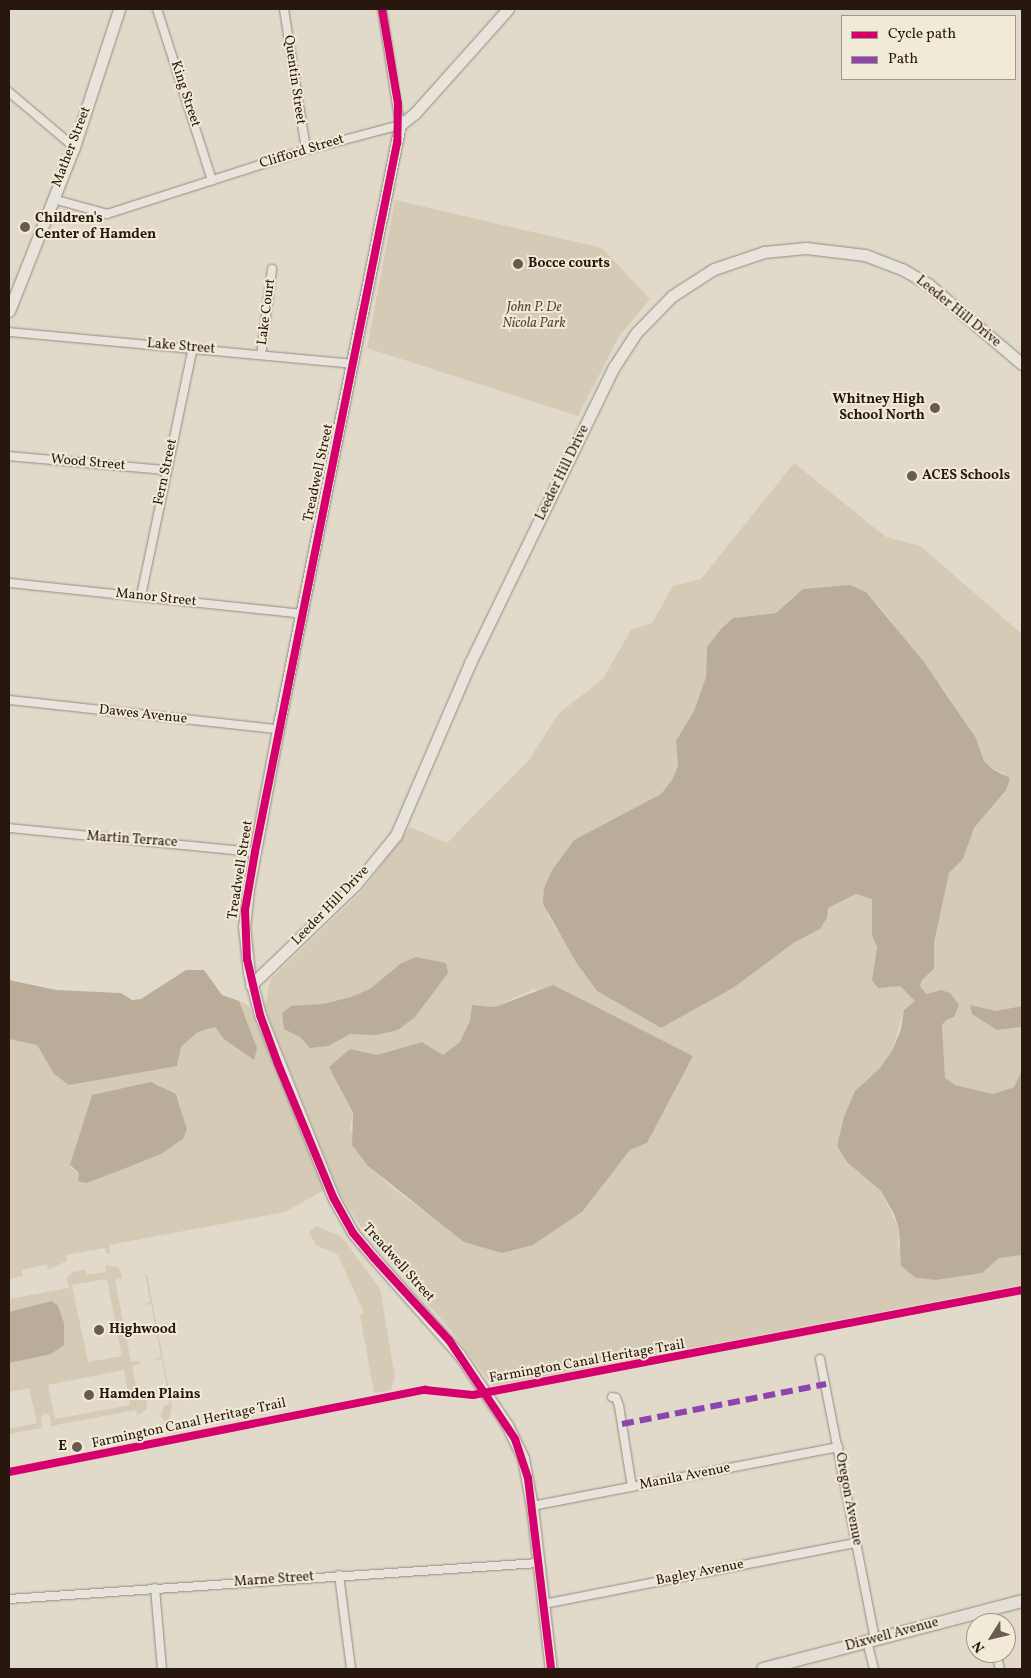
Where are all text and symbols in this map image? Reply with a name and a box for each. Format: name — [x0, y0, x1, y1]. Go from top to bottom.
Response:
legend — [841, 15, 1016, 80]
text: Cycle path — [888, 24, 956, 45]
street label: Quentin Street — [279, 34, 309, 126]
text: Path — [888, 49, 918, 70]
street label: King Street — [166, 59, 204, 129]
street label: Mather Street — [49, 104, 95, 190]
street label: Clifford Street — [258, 131, 346, 173]
place label: Children's Center of Hamden — [35, 211, 155, 243]
marker: Children's Center of Hamden — [19, 221, 31, 233]
place label: Bocce courts — [528, 256, 610, 272]
marker: Bocce courts — [512, 258, 524, 270]
street label: Leeder Hill Drive — [912, 273, 1004, 351]
street label: Lake Court — [255, 278, 279, 346]
park label: John P. De Nicola Park — [502, 300, 566, 332]
street label: Lake Street — [146, 336, 216, 358]
place label: Whitney High School North — [832, 392, 925, 424]
marker: Whitney High School North — [929, 402, 941, 414]
street label: Treadwell Street — [300, 422, 338, 524]
street label: Leeder Hill Drive — [533, 422, 593, 524]
street label: Fern Street — [151, 437, 181, 507]
street label: Wood Street — [50, 451, 126, 475]
place label: ACES Schools — [922, 468, 1010, 484]
marker: ACES Schools — [906, 470, 918, 482]
street label: Manor Street — [115, 585, 197, 611]
street label: Dawes Avenue — [98, 702, 188, 728]
street label: Treadwell Street — [225, 819, 257, 921]
street label: Martin Terrace — [86, 828, 178, 852]
street label: Leeder Hill Drive — [289, 863, 373, 949]
street label: Treadwell Street — [358, 1220, 438, 1306]
place label: Highwood — [109, 1322, 176, 1338]
marker: Highwood — [93, 1324, 105, 1336]
street label: Farmington Canal Heritage Trail — [488, 1336, 686, 1388]
place label: Hamden Plains — [99, 1387, 201, 1403]
marker: Hamden Plains — [83, 1389, 95, 1401]
street label: Farmington Canal Heritage Trail — [90, 1395, 288, 1453]
place label: E — [58, 1439, 67, 1455]
marker: E — [71, 1441, 83, 1453]
street label: Oregon Avenue — [831, 1451, 865, 1547]
street label: Manila Avenue — [638, 1460, 732, 1494]
street label: Bagley Avenue — [654, 1556, 746, 1590]
street label: Marne Street — [233, 1569, 315, 1591]
north arrow — [966, 1613, 1016, 1663]
street label: Dixwell Avenue — [843, 1614, 941, 1656]
text: N — [969, 1637, 990, 1656]

